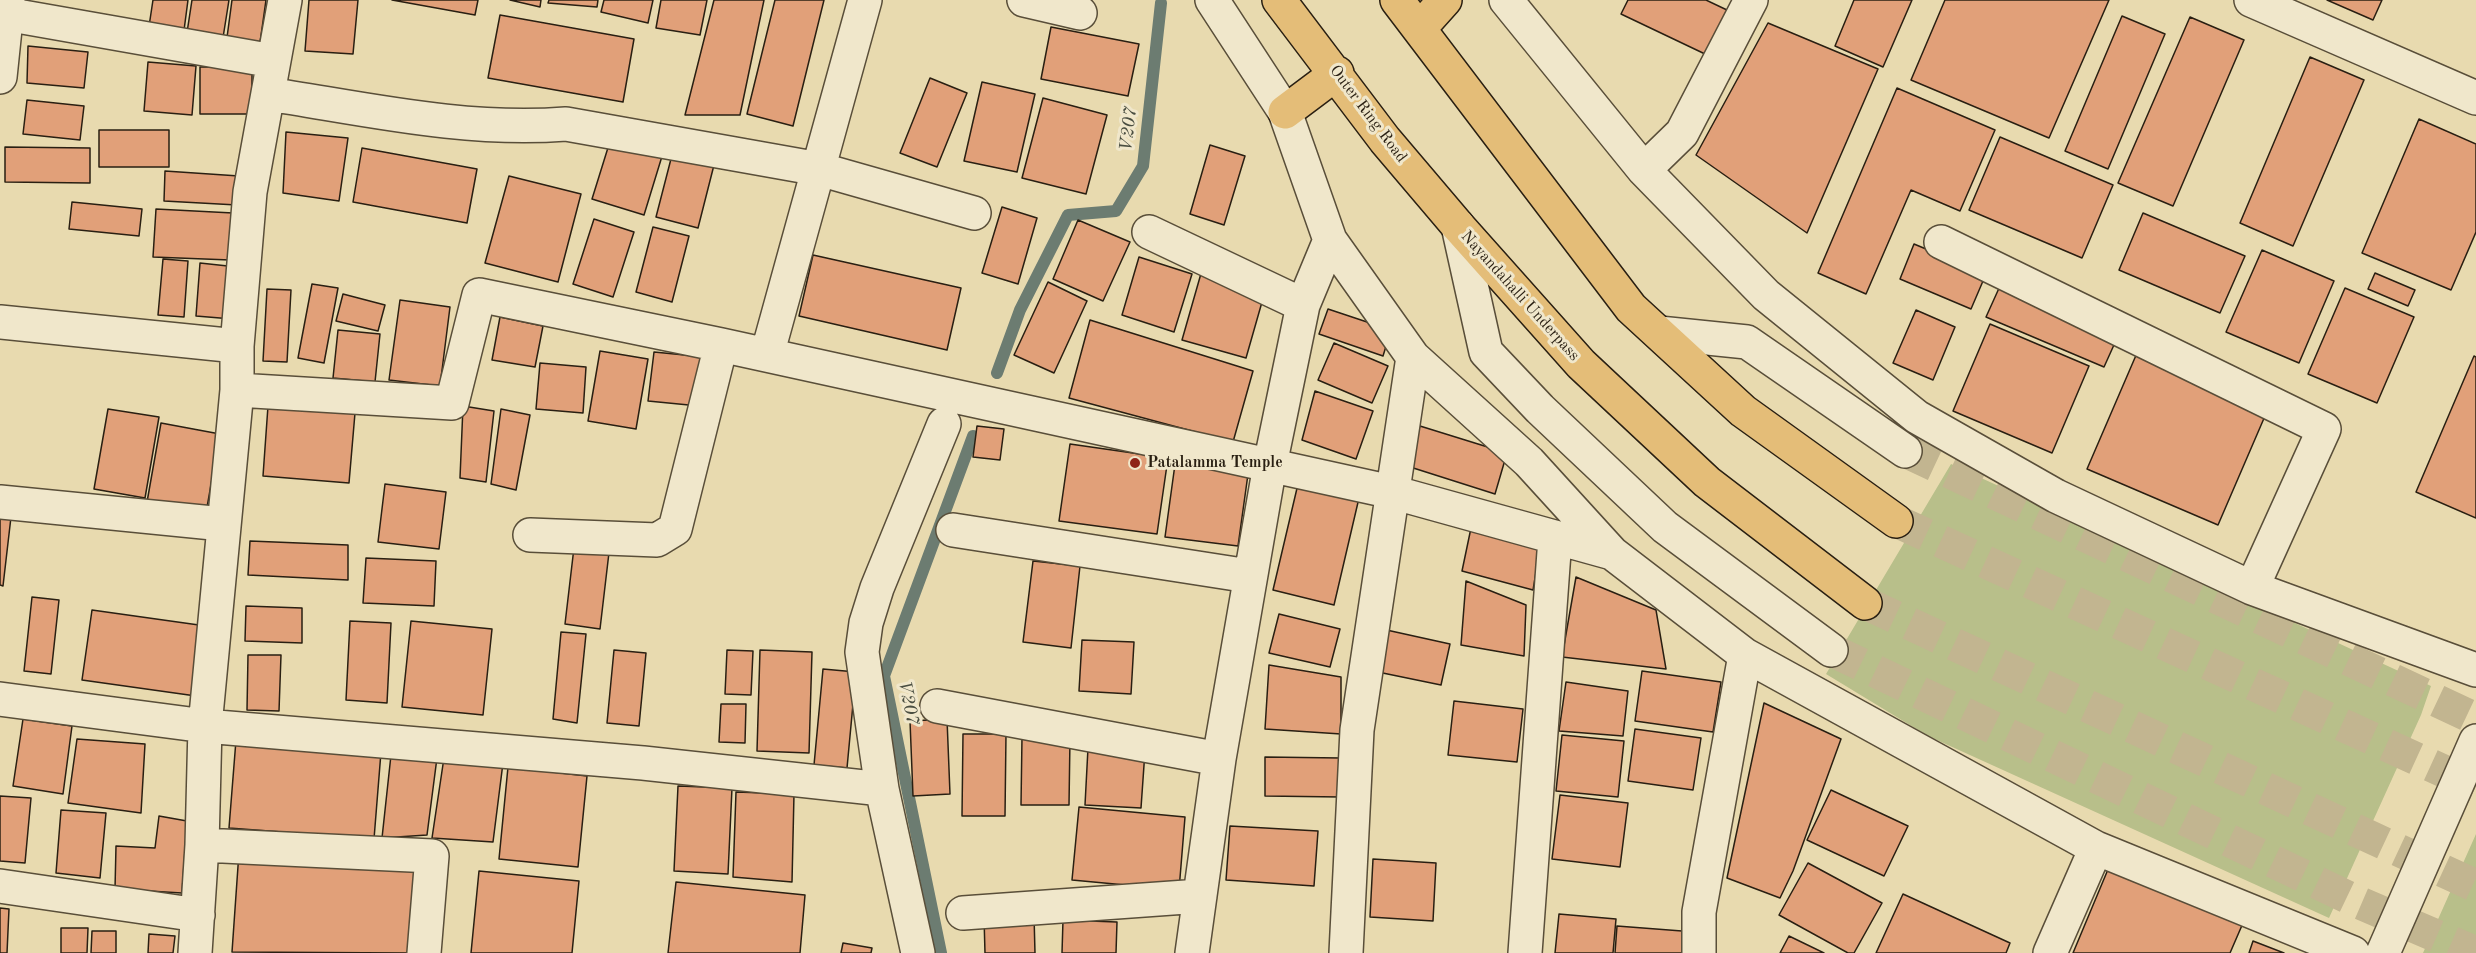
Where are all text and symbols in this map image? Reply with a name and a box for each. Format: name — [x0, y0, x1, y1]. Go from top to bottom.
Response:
street label: Outer Ring Road — [1325, 62, 1411, 166]
water label: V207 — [1116, 106, 1142, 152]
street label: Nayandahalli Underpass — [1457, 227, 1583, 365]
place label: Patalamma Temple — [1147, 453, 1283, 473]
marker: Patalamma Temple — [1128, 456, 1142, 470]
water label: V207 — [893, 679, 923, 727]

